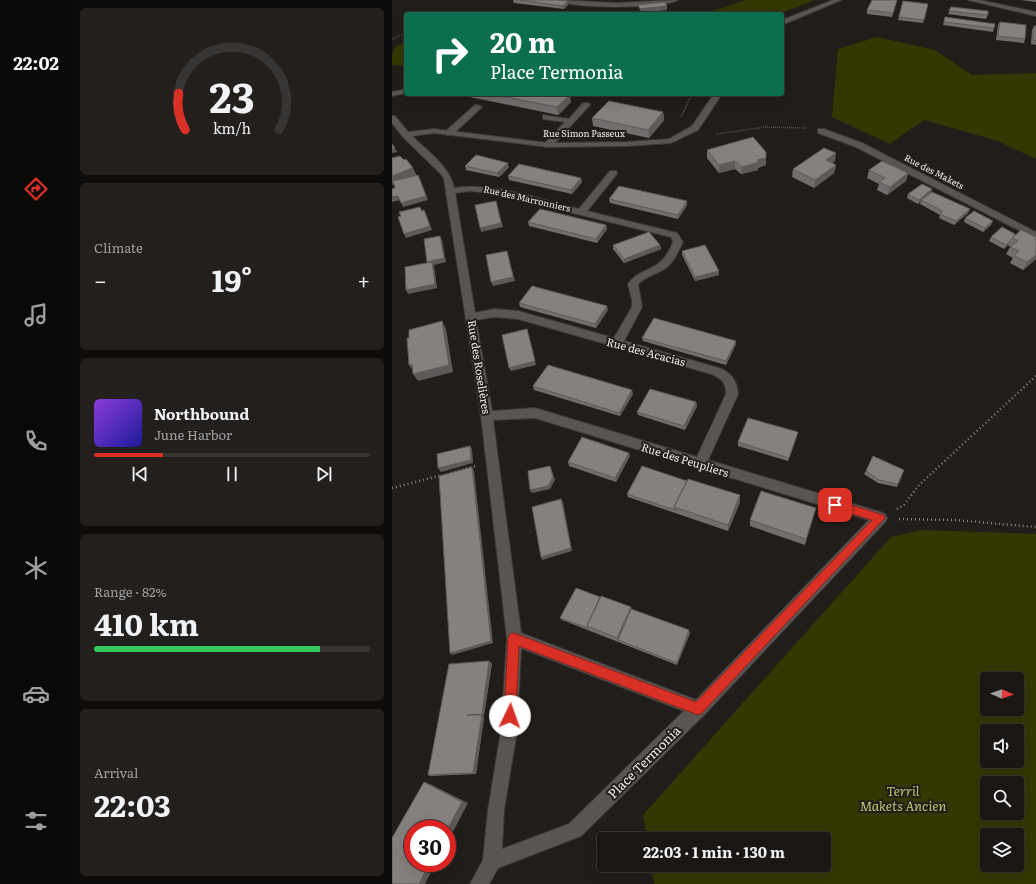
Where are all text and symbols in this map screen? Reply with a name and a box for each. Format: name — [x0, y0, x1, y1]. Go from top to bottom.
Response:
text: 20 m — [490, 20, 556, 62]
icon: right — [424, 28, 476, 80]
text: 22:02 — [13, 49, 59, 76]
text: Place Termonia — [490, 58, 623, 85]
text: 23 — [209, 63, 255, 125]
text: km/h — [213, 116, 252, 137]
street label: Rue Simon Passeux — [543, 126, 626, 140]
street label: Rue des Makets — [902, 150, 967, 192]
icon: directions — [22, 175, 50, 203]
street label: Rue des Marronniers — [482, 181, 572, 215]
text: Climate — [94, 238, 143, 257]
text: 19° — [212, 257, 252, 301]
text: − — [94, 263, 107, 296]
text: + — [357, 263, 370, 296]
icon: music — [22, 301, 50, 329]
street label: Rue des Roselières — [465, 319, 495, 415]
street label: Rue des Acacias — [605, 333, 687, 369]
text: Northbound — [154, 402, 249, 425]
text: June Harbor — [154, 425, 232, 444]
icon: phone — [22, 427, 50, 455]
street label: Rue des Peupliers — [640, 438, 731, 480]
icon: previous — [129, 463, 151, 485]
icon: pause — [221, 463, 243, 485]
icon: next — [313, 463, 335, 485]
pin — [818, 488, 852, 522]
icon: arrive — [824, 494, 846, 516]
icon: climate — [22, 554, 50, 582]
text: Range · 82% — [94, 582, 167, 601]
text: 410 km — [94, 601, 199, 645]
north arrow — [980, 672, 1024, 716]
map controls — [980, 672, 1024, 872]
icon: car — [22, 680, 50, 708]
position arrow — [489, 695, 531, 737]
street label: Place Termonia — [603, 721, 684, 802]
button: sound — [980, 724, 1024, 768]
text: Arrival — [94, 763, 138, 782]
button: search — [980, 776, 1024, 820]
park label: Terril Makets Ancien — [860, 781, 946, 815]
text: 22:03 — [94, 782, 171, 826]
icon: filters — [22, 807, 50, 835]
speed limit sign: 30 — [404, 820, 456, 872]
button: layers — [980, 828, 1024, 872]
text: 22:03 · 1 min · 130 m — [643, 840, 785, 863]

